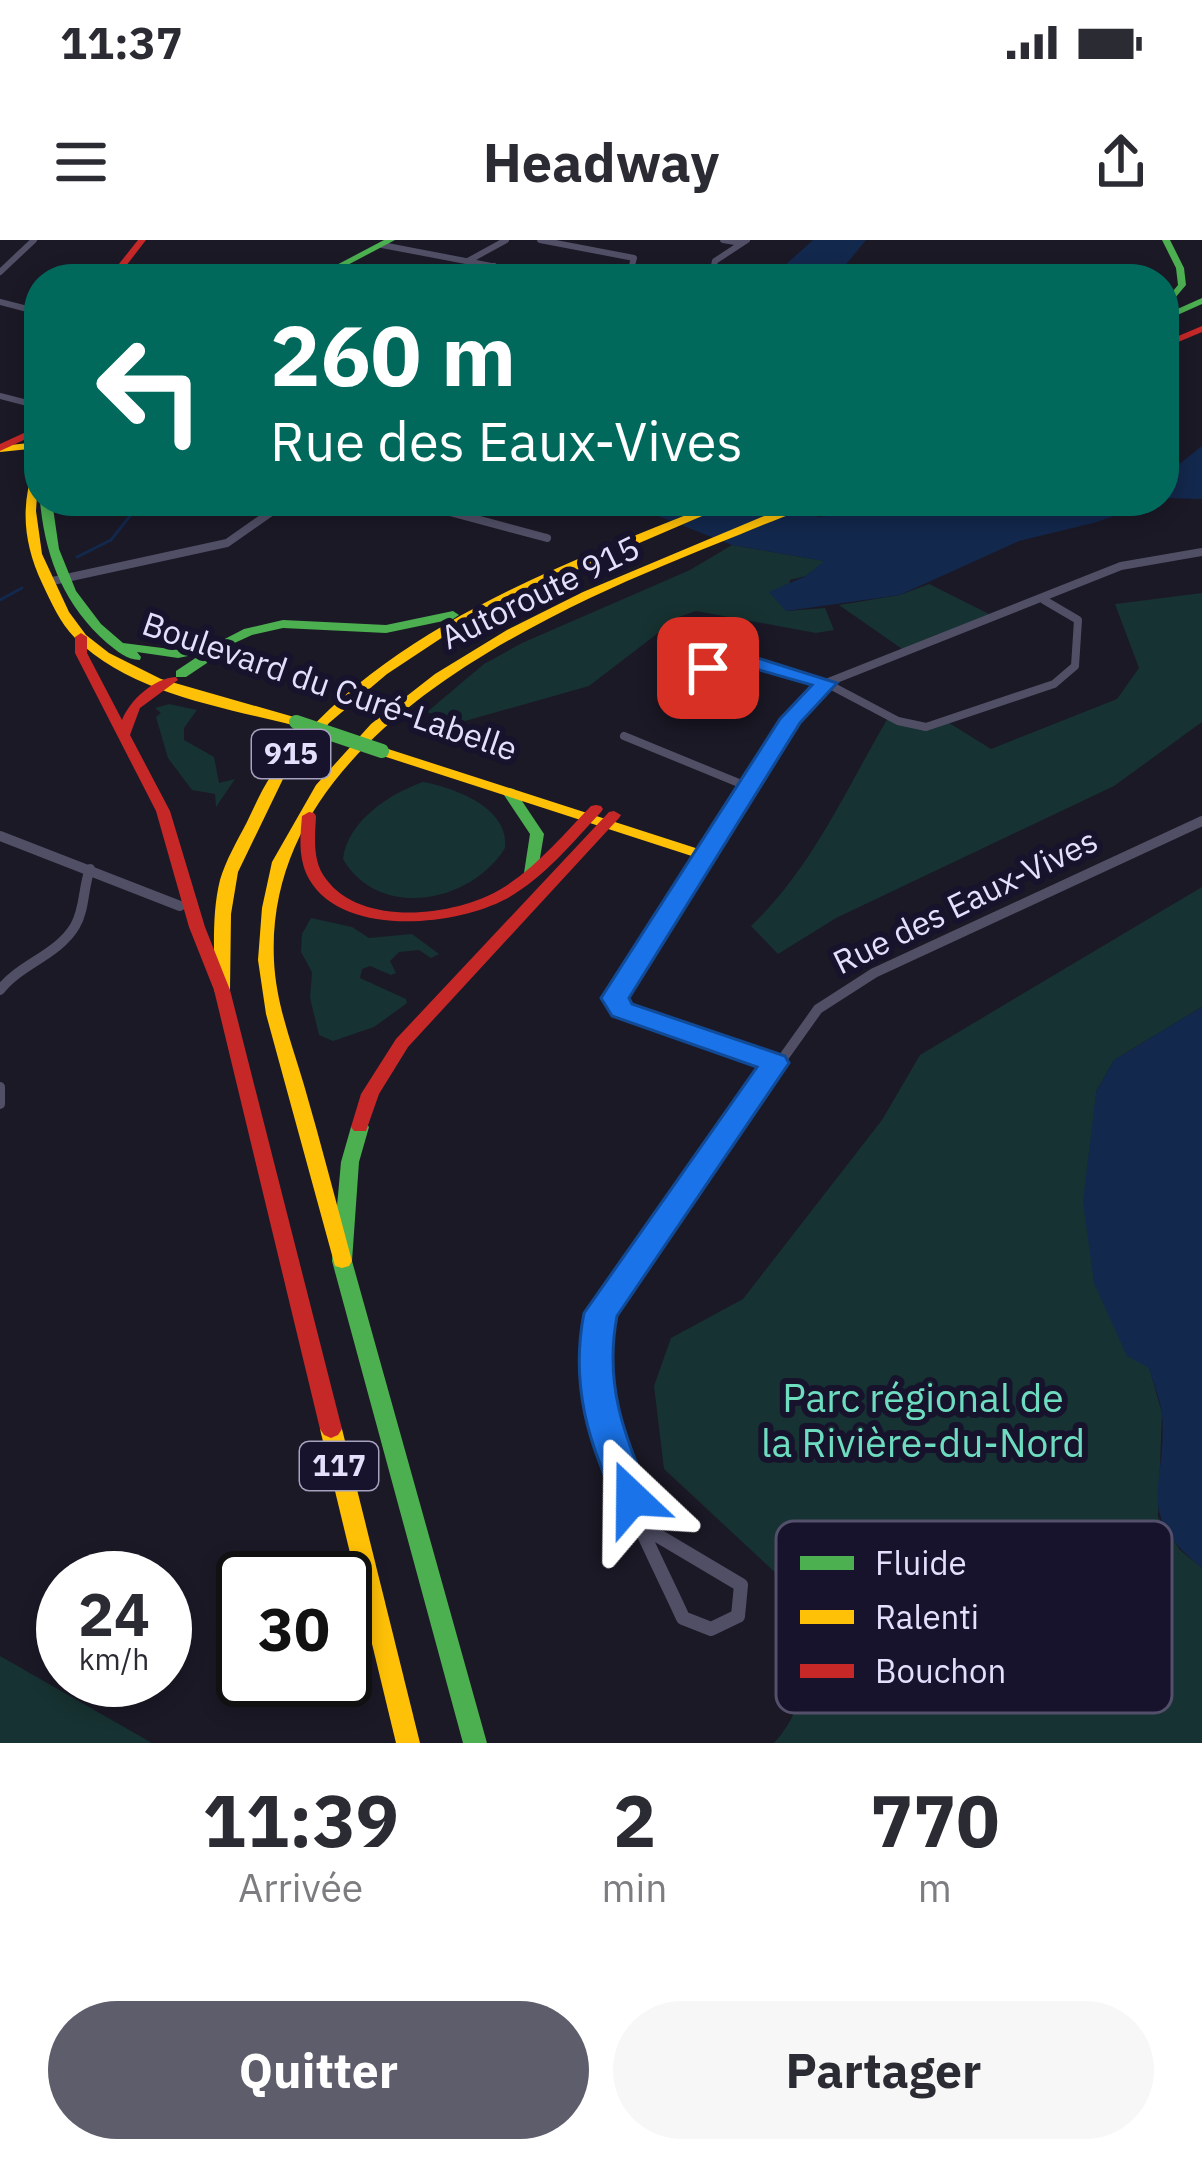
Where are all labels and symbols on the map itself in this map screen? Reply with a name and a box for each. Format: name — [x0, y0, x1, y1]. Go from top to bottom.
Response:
street label: Autoroute 915 — [433, 525, 646, 658]
street label: Boulevard du Curé-Labelle — [137, 601, 523, 770]
pin — [657, 617, 759, 719]
road number: 915 — [252, 730, 330, 778]
street label: Rue des Eaux-Vives — [826, 818, 1104, 983]
park label: Parc régional de la Rivière-du-Nord — [761, 1372, 1085, 1468]
position arrow — [569, 1435, 695, 1561]
road number: 117 — [300, 1442, 378, 1490]
legend — [776, 1521, 1172, 1713]
text: Fluide — [875, 1541, 967, 1584]
speed limit sign: 30 — [216, 1551, 372, 1707]
text: Ralenti — [875, 1595, 979, 1638]
text: Bouchon — [875, 1649, 1006, 1692]

